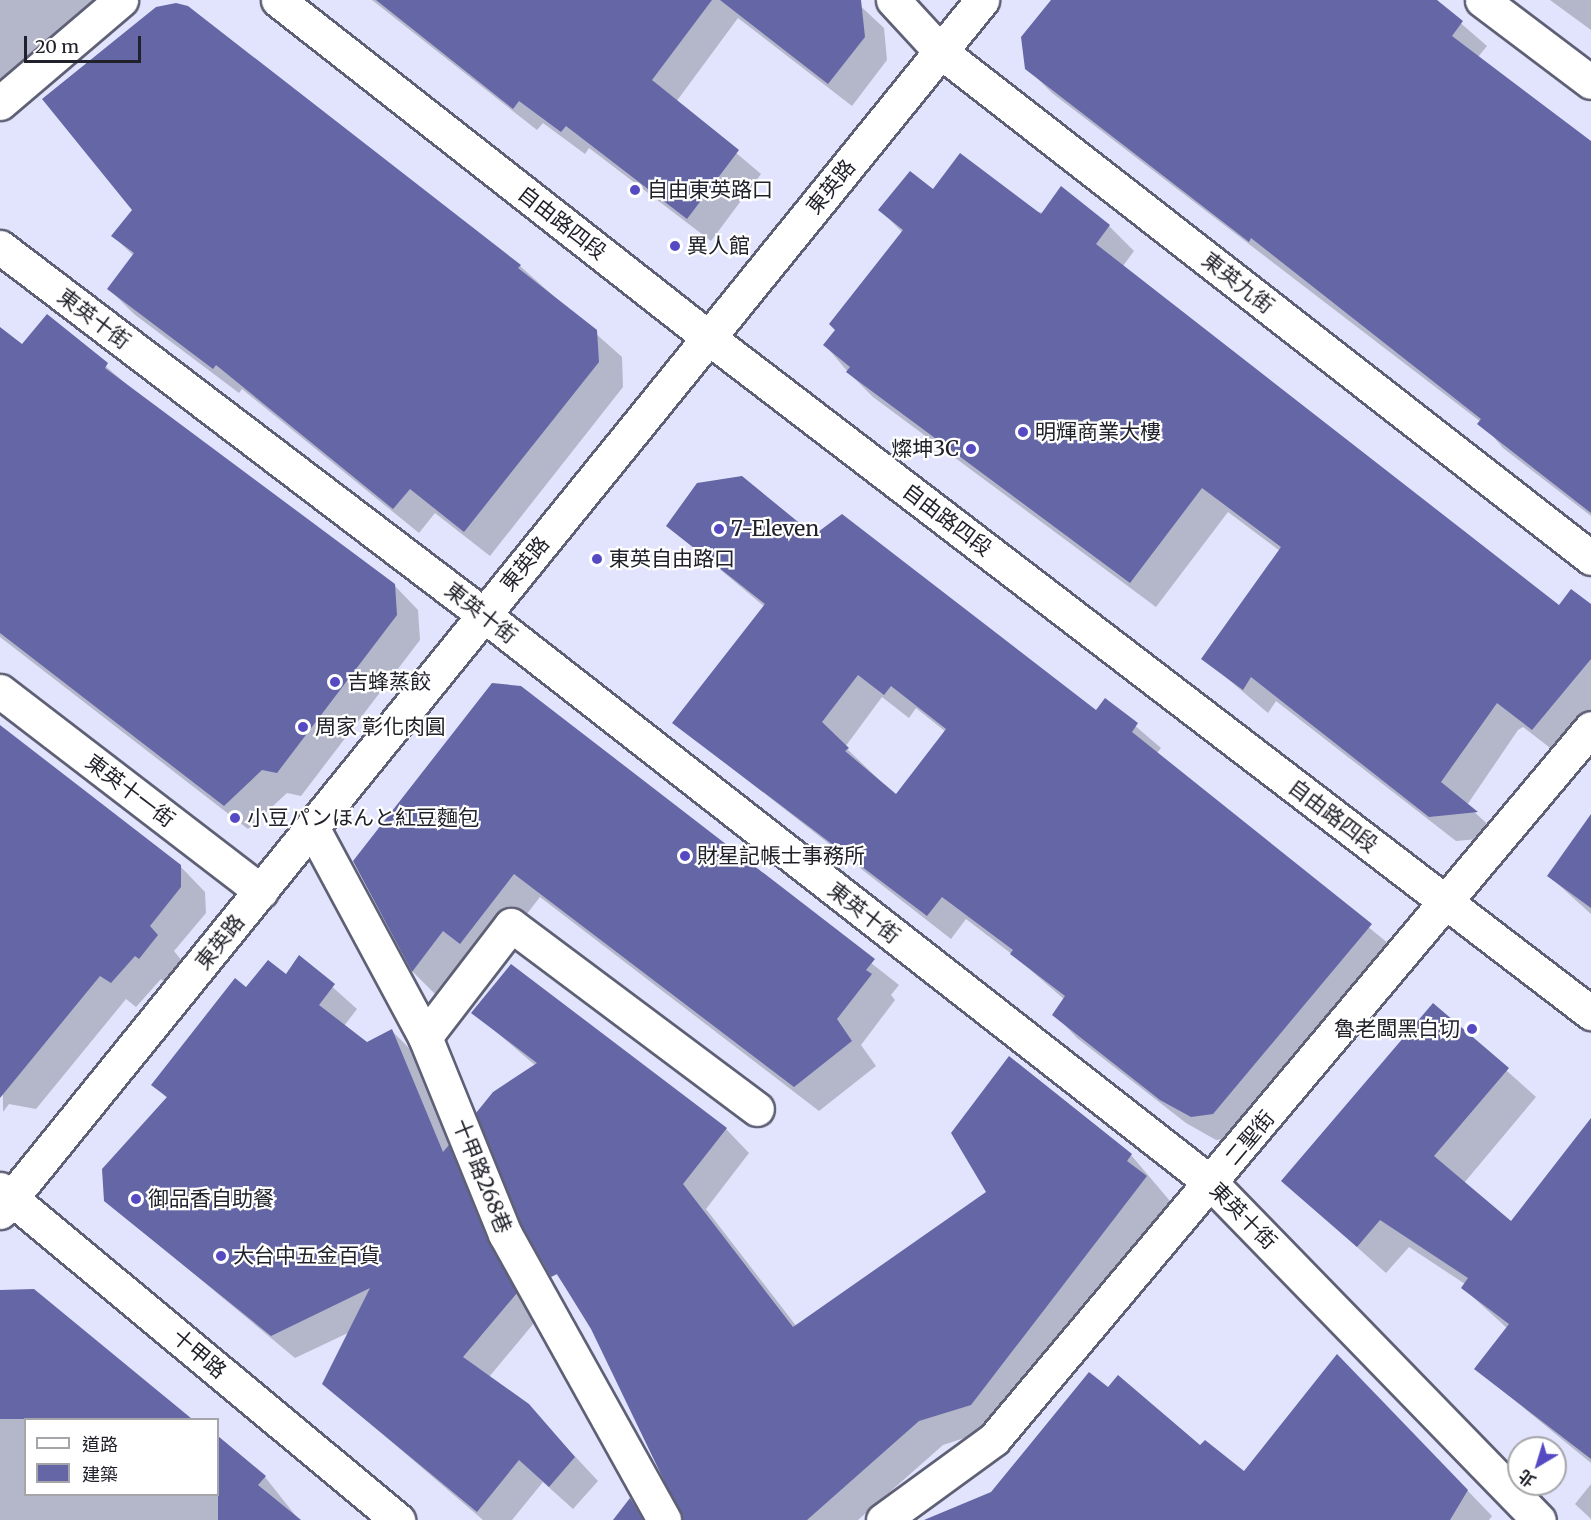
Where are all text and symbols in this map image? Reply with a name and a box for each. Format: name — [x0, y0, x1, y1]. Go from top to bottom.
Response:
scale bar — [27, 24, 144, 62]
text: 20 m — [35, 35, 79, 58]
street label: 東英路 — [801, 155, 861, 219]
place label: 自由東英路口 — [647, 177, 773, 203]
street label: 自由路四段 — [513, 181, 611, 265]
marker: 自由東英路口 — [628, 183, 642, 197]
place label: 異人館 — [687, 233, 750, 259]
marker: 異人館 — [668, 239, 682, 253]
street label: 東英九街 — [1197, 247, 1279, 319]
street label: 東英十街 — [53, 284, 135, 354]
place label: 明輝商業大樓 — [1035, 419, 1161, 445]
marker: 明輝商業大樓 — [1016, 425, 1030, 439]
place label: 燦坤3C — [891, 436, 959, 462]
marker: 燦坤3C — [964, 442, 978, 456]
street label: 自由路四段 — [897, 478, 997, 562]
place label: 7-Eleven — [731, 516, 819, 542]
marker: 7-Eleven — [712, 522, 726, 536]
street label: 東英路 — [495, 532, 555, 596]
place label: 東英自由路口 — [609, 546, 735, 572]
marker: 東英自由路口 — [590, 552, 604, 566]
street label: 東英十街 — [440, 577, 522, 649]
place label: 吉蜂蒸餃 — [347, 669, 431, 695]
marker: 吉蜂蒸餃 — [328, 675, 342, 689]
place label: 周家 彰化肉圓 — [315, 714, 446, 740]
marker: 周家 彰化肉圓 — [296, 720, 310, 734]
street label: 東英十一街 — [80, 749, 180, 833]
street label: 自由路四段 — [1283, 774, 1383, 858]
place label: 小豆パンほんと紅豆麵包 — [247, 805, 478, 831]
marker: 小豆パンほんと紅豆麵包 — [228, 811, 242, 825]
place label: 財星記帳士事務所 — [697, 843, 865, 869]
marker: 財星記帳士事務所 — [678, 849, 692, 863]
street label: 東英十街 — [823, 877, 905, 949]
street label: 東英路 — [190, 910, 250, 974]
place label: 魯老闆黑白切 — [1334, 1016, 1460, 1042]
marker: 魯老闆黑白切 — [1465, 1022, 1479, 1036]
street label: 二聖街 — [1220, 1106, 1280, 1170]
street label: 十甲路268巷 — [448, 1115, 516, 1237]
street label: 東英十街 — [1204, 1177, 1282, 1255]
place label: 御品香自助餐 — [148, 1186, 274, 1212]
marker: 御品香自助餐 — [129, 1192, 143, 1206]
place label: 大台中五金百貨 — [233, 1243, 380, 1269]
marker: 大台中五金百貨 — [214, 1249, 228, 1263]
street label: 十甲路 — [167, 1324, 231, 1384]
legend — [24, 1418, 219, 1496]
text: 道路 — [82, 1433, 118, 1456]
north arrow — [1507, 1436, 1567, 1496]
text: 建築 — [82, 1463, 118, 1486]
text: 北 — [1515, 1466, 1540, 1491]

